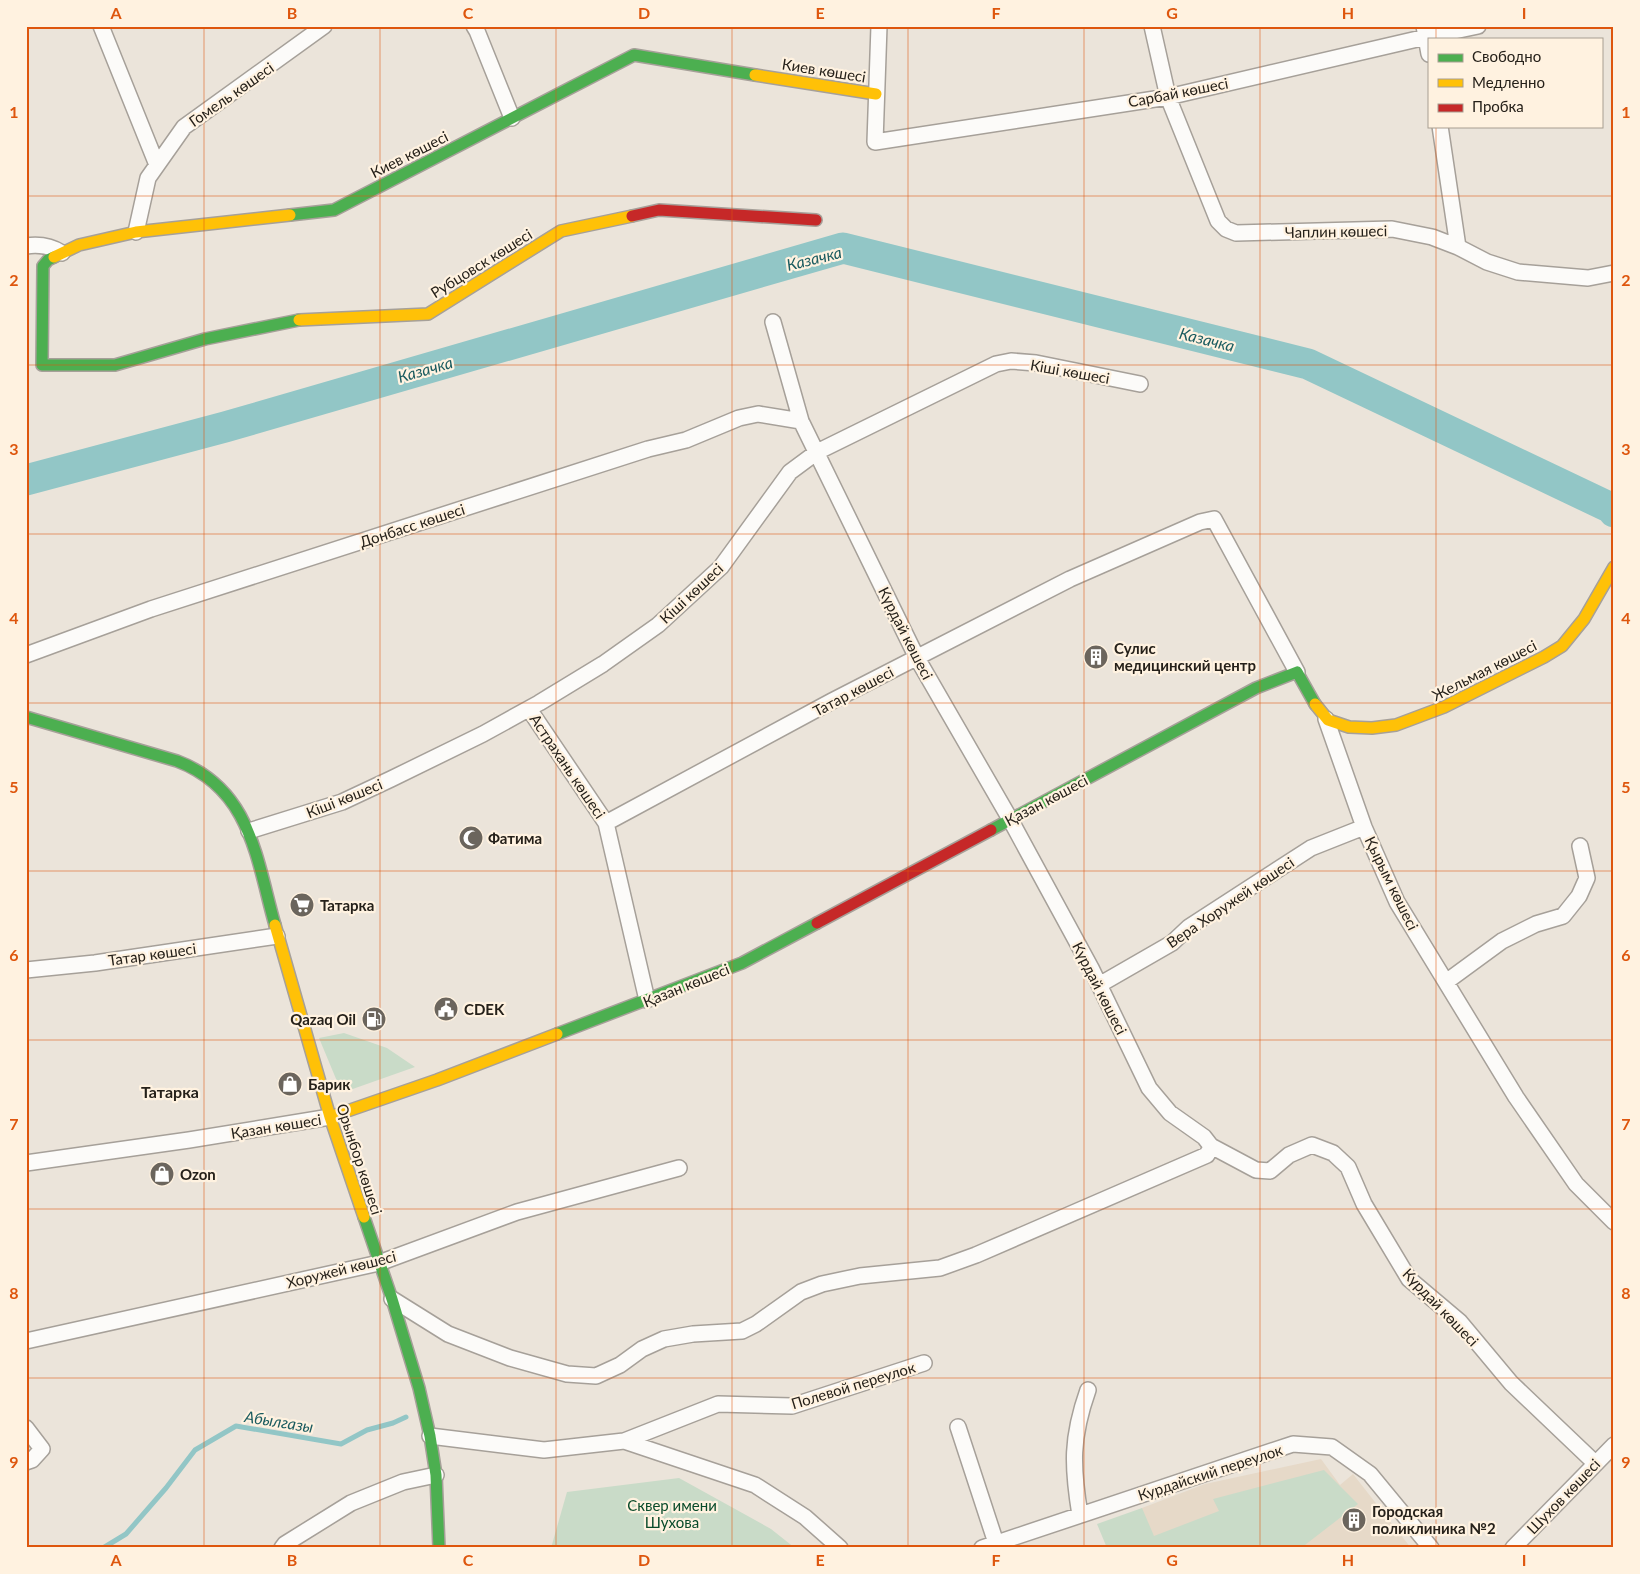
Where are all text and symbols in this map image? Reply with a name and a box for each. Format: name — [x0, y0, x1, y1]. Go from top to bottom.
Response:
text: A — [109, 3, 122, 22]
text: B — [287, 3, 297, 22]
text: C — [463, 3, 474, 22]
text: D — [638, 3, 650, 22]
text: E — [815, 3, 825, 22]
text: F — [991, 3, 1001, 22]
text: G — [1166, 3, 1178, 22]
text: H — [1342, 3, 1354, 22]
text: I — [1522, 3, 1526, 22]
legend — [1428, 38, 1602, 128]
text: Свободно — [1472, 47, 1541, 65]
street label: Киев көшесі — [781, 54, 867, 86]
street label: Гомель көшесі — [185, 58, 277, 130]
street label: Сарбай көшесі — [1126, 73, 1230, 111]
text: Медленно — [1472, 73, 1545, 91]
text: Пробка — [1472, 97, 1524, 115]
text: 1 — [9, 102, 19, 121]
text: 1 — [1621, 102, 1631, 121]
street label: Киев көшесі — [367, 127, 451, 181]
street label: Чаплин көшесі — [1285, 221, 1387, 241]
street label: Рубцовск көшесі — [427, 225, 535, 301]
water label: Казачка — [784, 242, 844, 274]
text: 2 — [9, 270, 19, 289]
text: 2 — [1621, 270, 1631, 289]
water label: Казачка — [1177, 323, 1237, 355]
water label: Казачка — [395, 352, 455, 386]
street label: Кіші көшесі — [1029, 355, 1111, 387]
text: 3 — [9, 439, 19, 458]
text: 3 — [1621, 439, 1631, 458]
street label: Донбасс көшесі — [357, 500, 467, 550]
street label: Кіші көшесі — [655, 559, 727, 627]
street label: Күрдай көшесі — [875, 584, 937, 682]
text: 4 — [9, 608, 19, 627]
text: 4 — [1621, 608, 1631, 627]
street label: Жельмая көшесі — [1429, 636, 1539, 704]
place label: Сулис медицинский центр — [1114, 639, 1256, 674]
building icon: Сулис медицинский центр — [1083, 644, 1109, 670]
street label: Татар көшесі — [810, 662, 896, 720]
street label: Астрахань көшесі — [526, 710, 610, 822]
street label: Қазан көшесі — [1001, 771, 1091, 829]
street label: Кіші көшесі — [303, 775, 385, 821]
text: 5 — [9, 777, 19, 796]
text: 5 — [1621, 777, 1631, 796]
mosque icon: Фатима — [458, 825, 484, 851]
place label: Фатима — [488, 829, 542, 847]
street label: Қырым көшесі — [1362, 833, 1422, 933]
street label: Вера Хоружей көшесі — [1163, 853, 1297, 951]
supermarket icon: Татарка — [289, 892, 315, 918]
place label: Татарка — [320, 896, 374, 914]
street label: Татар көшесі — [107, 939, 197, 969]
street label: Күрдай көшесі — [1069, 939, 1131, 1037]
text: 6 — [9, 945, 19, 964]
text: 6 — [1621, 945, 1631, 964]
street label: Қазан көшесі — [640, 960, 732, 1010]
public building icon: CDEK — [433, 996, 459, 1022]
place label: CDEK — [464, 1000, 505, 1018]
fuel station icon: Qazaq Oil — [361, 1006, 387, 1032]
place label: Qazaq Oil — [290, 1010, 356, 1028]
shop icon: Барик — [277, 1071, 303, 1097]
place label: Барик — [308, 1075, 351, 1093]
district label: Татарка — [141, 1082, 199, 1101]
street label: Орынбор көшесі — [334, 1101, 386, 1217]
street label: Қазан көшесі — [229, 1110, 323, 1142]
text: 7 — [9, 1114, 19, 1133]
text: 7 — [1621, 1114, 1631, 1133]
shop icon: Ozon — [149, 1161, 175, 1187]
place label: Ozon — [180, 1165, 216, 1183]
street label: Хоружей көшесі — [284, 1247, 398, 1291]
street label: Күрдай көшесі — [1399, 1264, 1483, 1350]
text: 8 — [9, 1283, 19, 1302]
text: 8 — [1621, 1283, 1631, 1302]
street label: Полевой переулок — [789, 1357, 917, 1412]
water label: Абылгазы — [242, 1406, 315, 1436]
street label: Курдайский переулок — [1135, 1440, 1285, 1504]
text: 9 — [9, 1452, 19, 1471]
text: 9 — [1621, 1452, 1631, 1471]
street label: Шухов көшесі — [1523, 1455, 1603, 1537]
park label: Сквер имени Шухова — [627, 1496, 717, 1531]
place label: Городская поликлиника №2 — [1372, 1502, 1496, 1537]
building icon: Городская поликлиника №2 — [1341, 1507, 1367, 1533]
text: A — [109, 1550, 122, 1569]
text: B — [287, 1550, 297, 1569]
text: C — [463, 1550, 474, 1569]
text: D — [638, 1550, 650, 1569]
text: E — [815, 1550, 825, 1569]
text: F — [991, 1550, 1001, 1569]
text: G — [1166, 1550, 1178, 1569]
text: H — [1342, 1550, 1354, 1569]
text: I — [1522, 1550, 1526, 1569]

